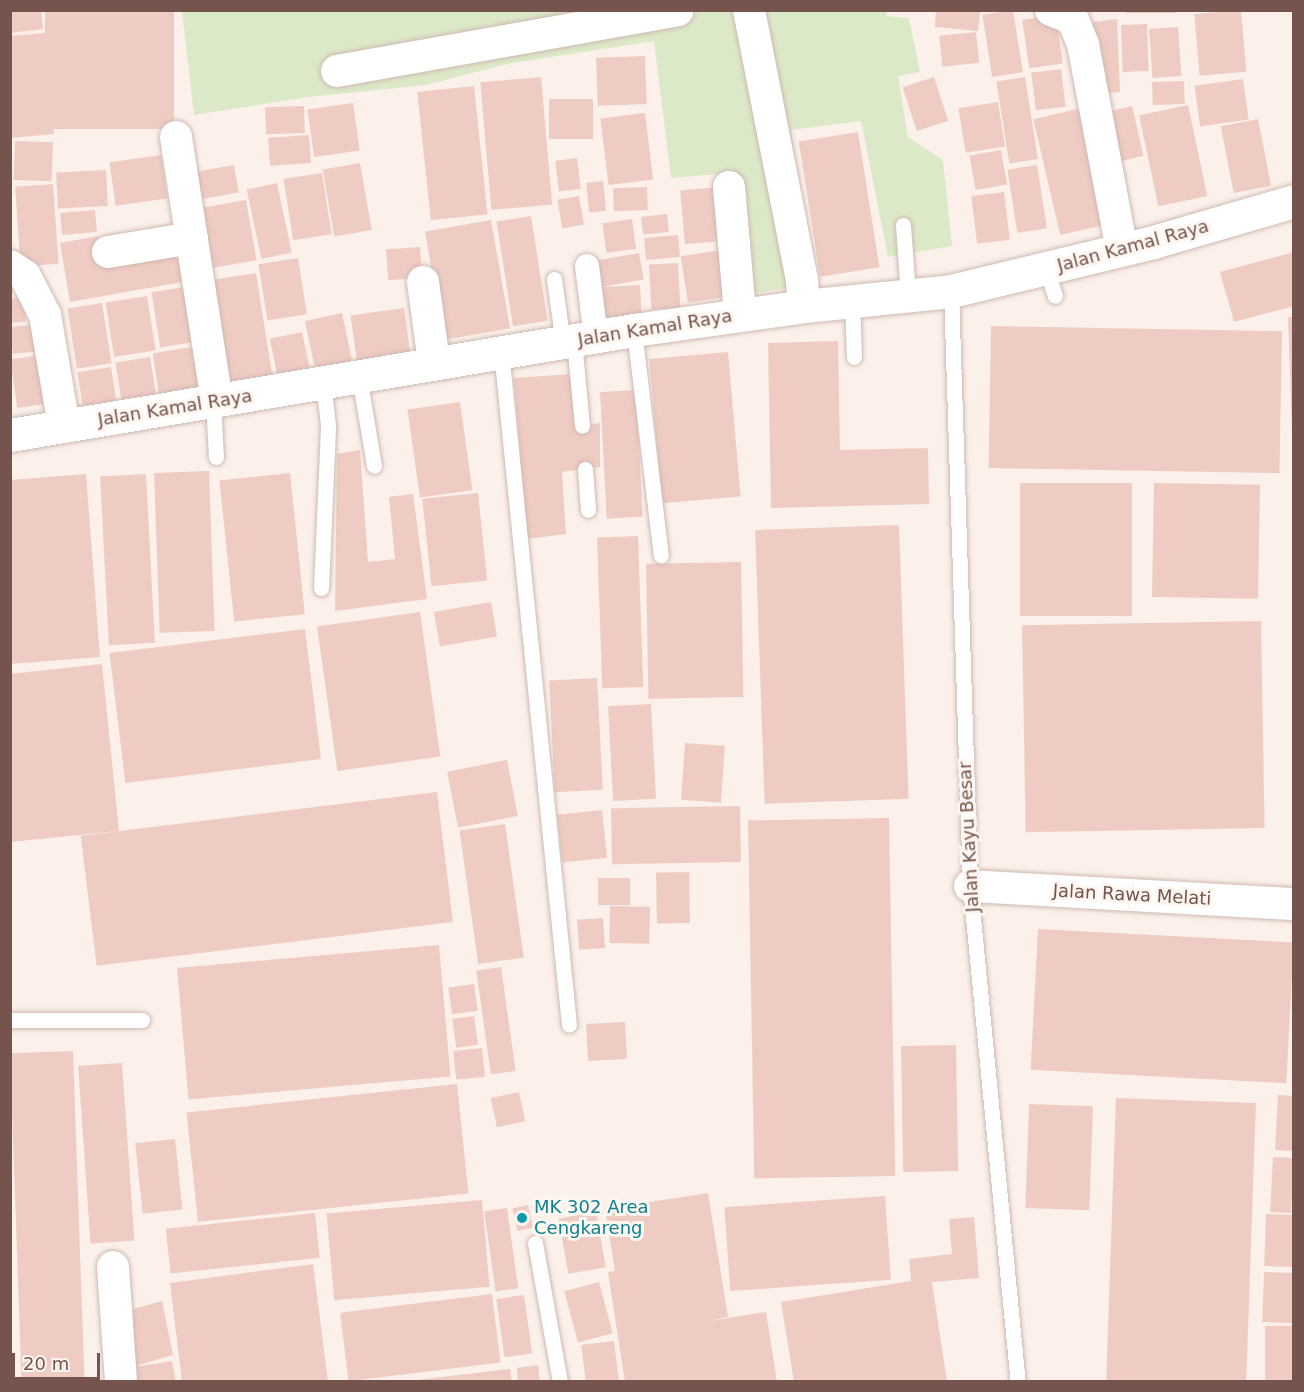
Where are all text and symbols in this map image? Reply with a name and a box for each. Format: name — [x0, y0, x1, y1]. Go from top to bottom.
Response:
street label: Jalan Kamal Raya — [1055, 215, 1211, 277]
street label: Jalan Kamal Raya — [576, 305, 734, 351]
street label: Jalan Kamal Raya — [96, 385, 254, 431]
street label: Jalan Kayu Besar — [954, 761, 984, 913]
street label: Jalan Rawa Melati — [1052, 880, 1212, 910]
place label: MK 302 Area Cengkareng — [534, 1197, 649, 1240]
marker: MK 302 Area Cengkareng — [515, 1211, 529, 1225]
scale bar — [15, 1341, 104, 1379]
text: 20 m — [23, 1353, 69, 1374]

